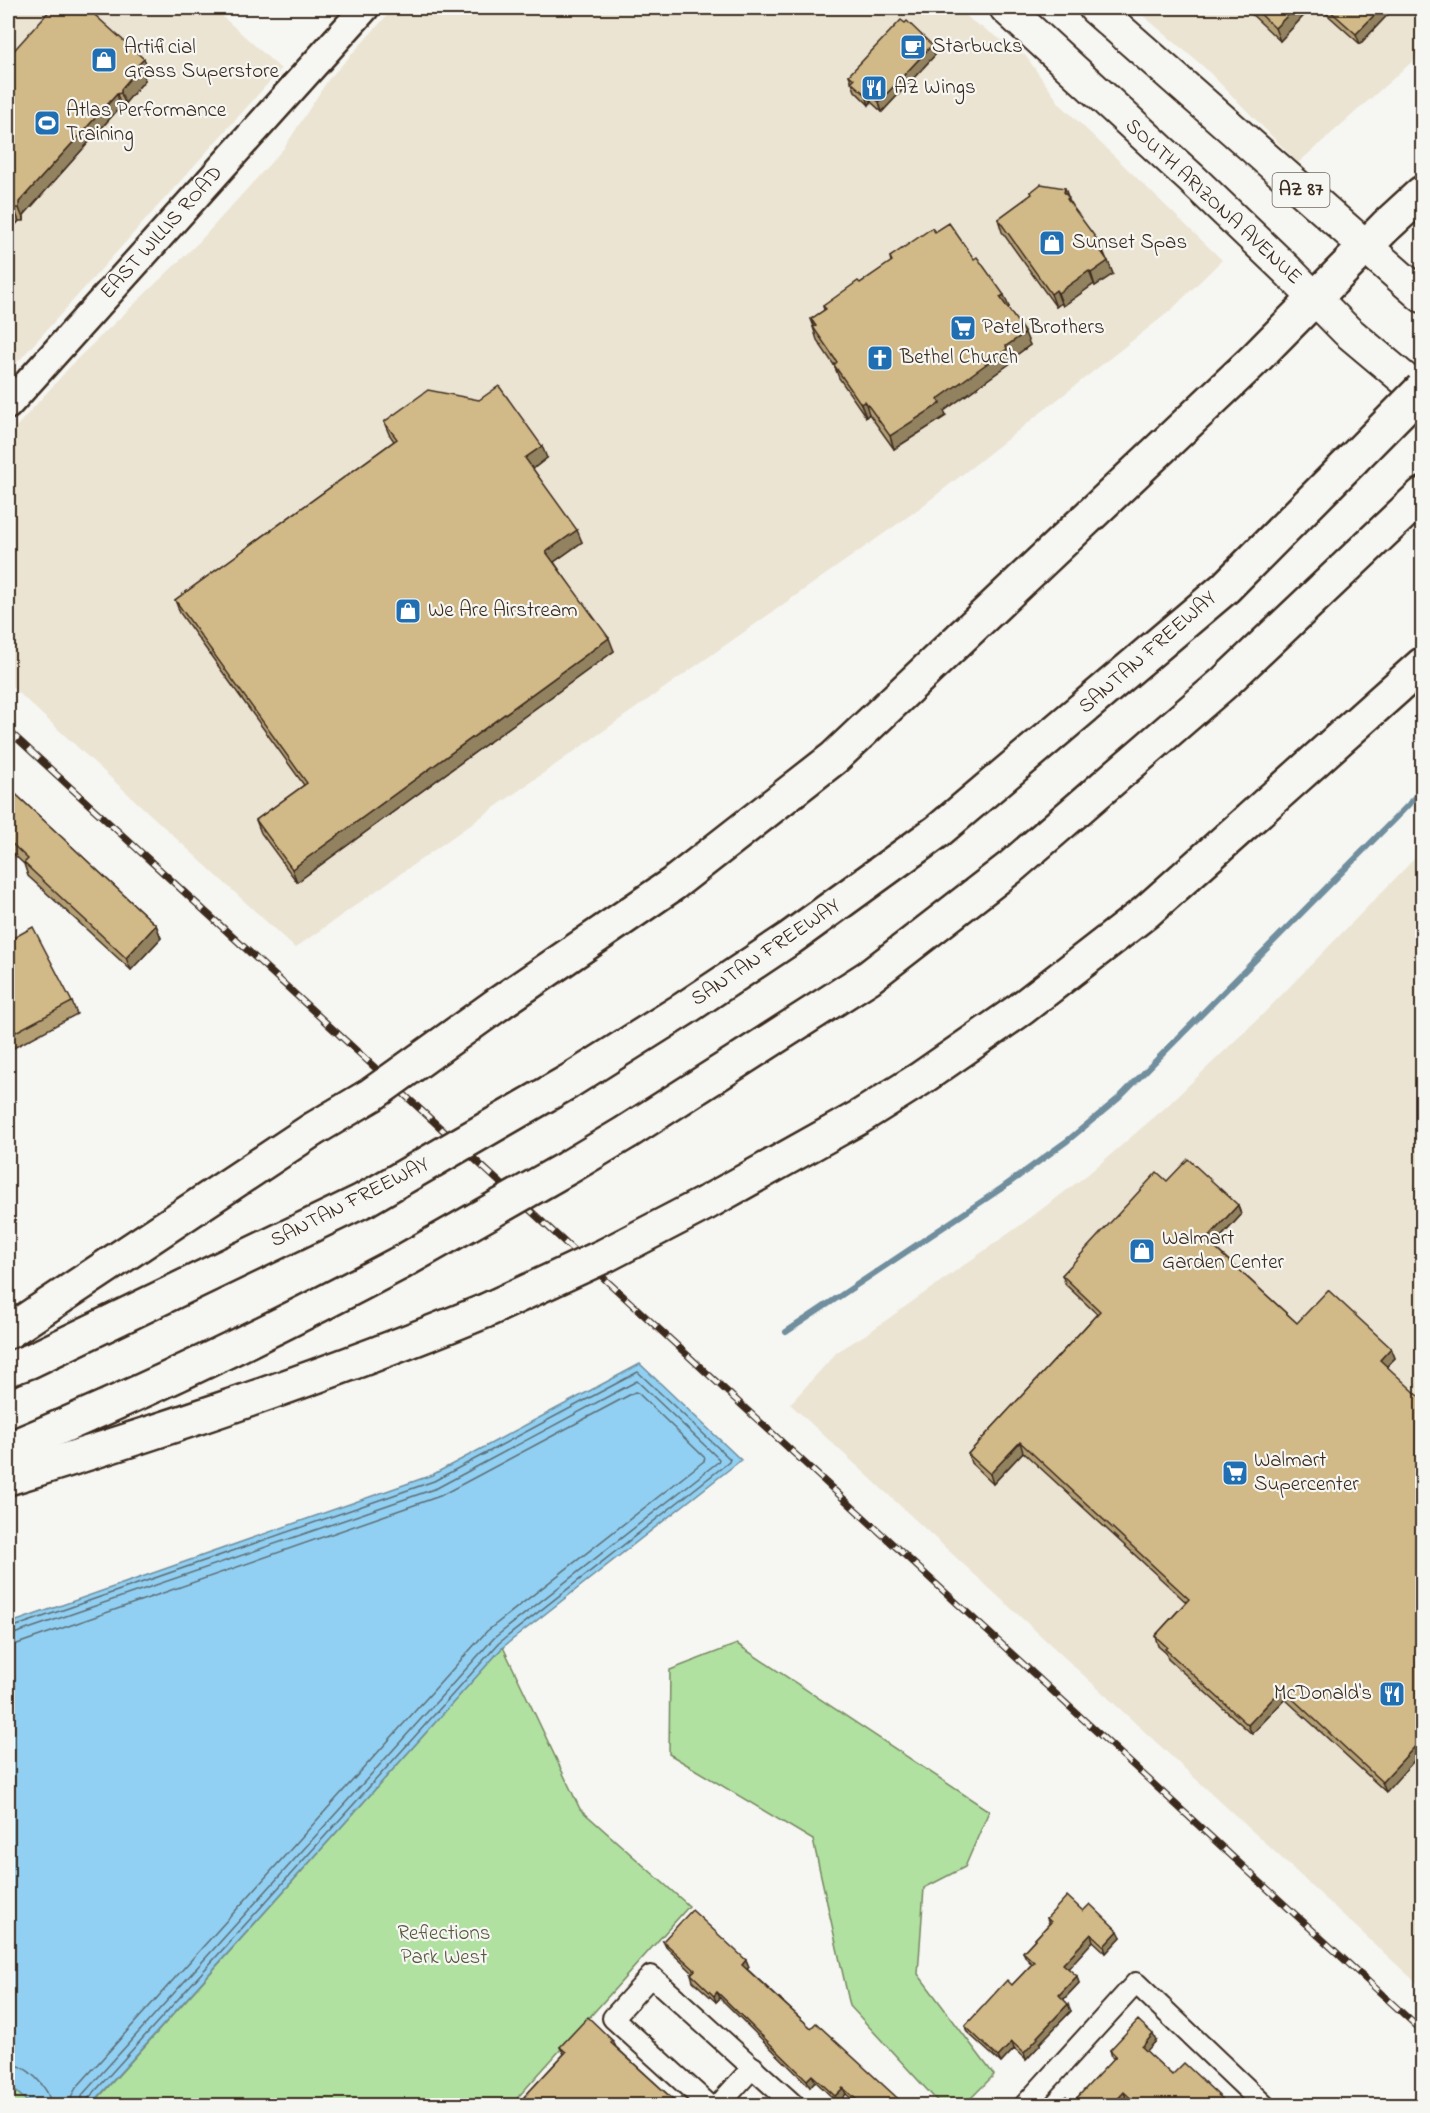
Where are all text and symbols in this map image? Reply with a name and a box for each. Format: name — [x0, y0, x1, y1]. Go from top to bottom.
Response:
cafe icon: Starbucks — [898, 32, 928, 62]
place label: Starbucks — [932, 32, 1023, 62]
place label: Artificial Grass Superstore — [124, 33, 280, 87]
shop icon: Artificial Grass Superstore — [89, 45, 119, 75]
restaurant icon: AZ Wings — [859, 73, 889, 103]
place label: AZ Wings — [894, 73, 976, 105]
place label: Atlas Performance Training — [66, 96, 227, 152]
sports icon: Atlas Performance Training — [32, 108, 62, 138]
street label: SOUTH ARIZONA AVENUE — [1118, 112, 1308, 292]
street label: EAST WILLIS ROAD — [94, 159, 230, 307]
road number: AZ 87 — [1272, 173, 1330, 207]
shop icon: Sunset Spas — [1037, 228, 1067, 258]
place label: Sunset Spas — [1072, 228, 1187, 258]
supermarket icon: Patel Brothers — [948, 313, 978, 343]
place label: Patel Brothers — [982, 313, 1105, 343]
church icon: Bethel Church — [865, 343, 895, 373]
place label: Bethel Church — [899, 343, 1018, 373]
street label: SANTAN FREEWAY — [1072, 584, 1224, 722]
shop icon: We Are Airstream — [393, 596, 423, 626]
place label: We Are Airstream — [428, 596, 578, 626]
street label: SANTAN FREEWAY — [685, 892, 847, 1014]
street label: SANTAN FREEWAY — [265, 1150, 435, 1256]
place label: Walmart Garden Center — [1162, 1224, 1285, 1278]
shop icon: Walmart Garden Center — [1127, 1236, 1157, 1266]
place label: Walmart Supercenter — [1254, 1446, 1359, 1500]
supermarket icon: Walmart Supercenter — [1220, 1458, 1250, 1488]
place label: McDonald's — [1274, 1679, 1372, 1709]
restaurant icon: McDonald's — [1377, 1679, 1407, 1709]
park label: Reflections Park West — [397, 1919, 491, 1973]

